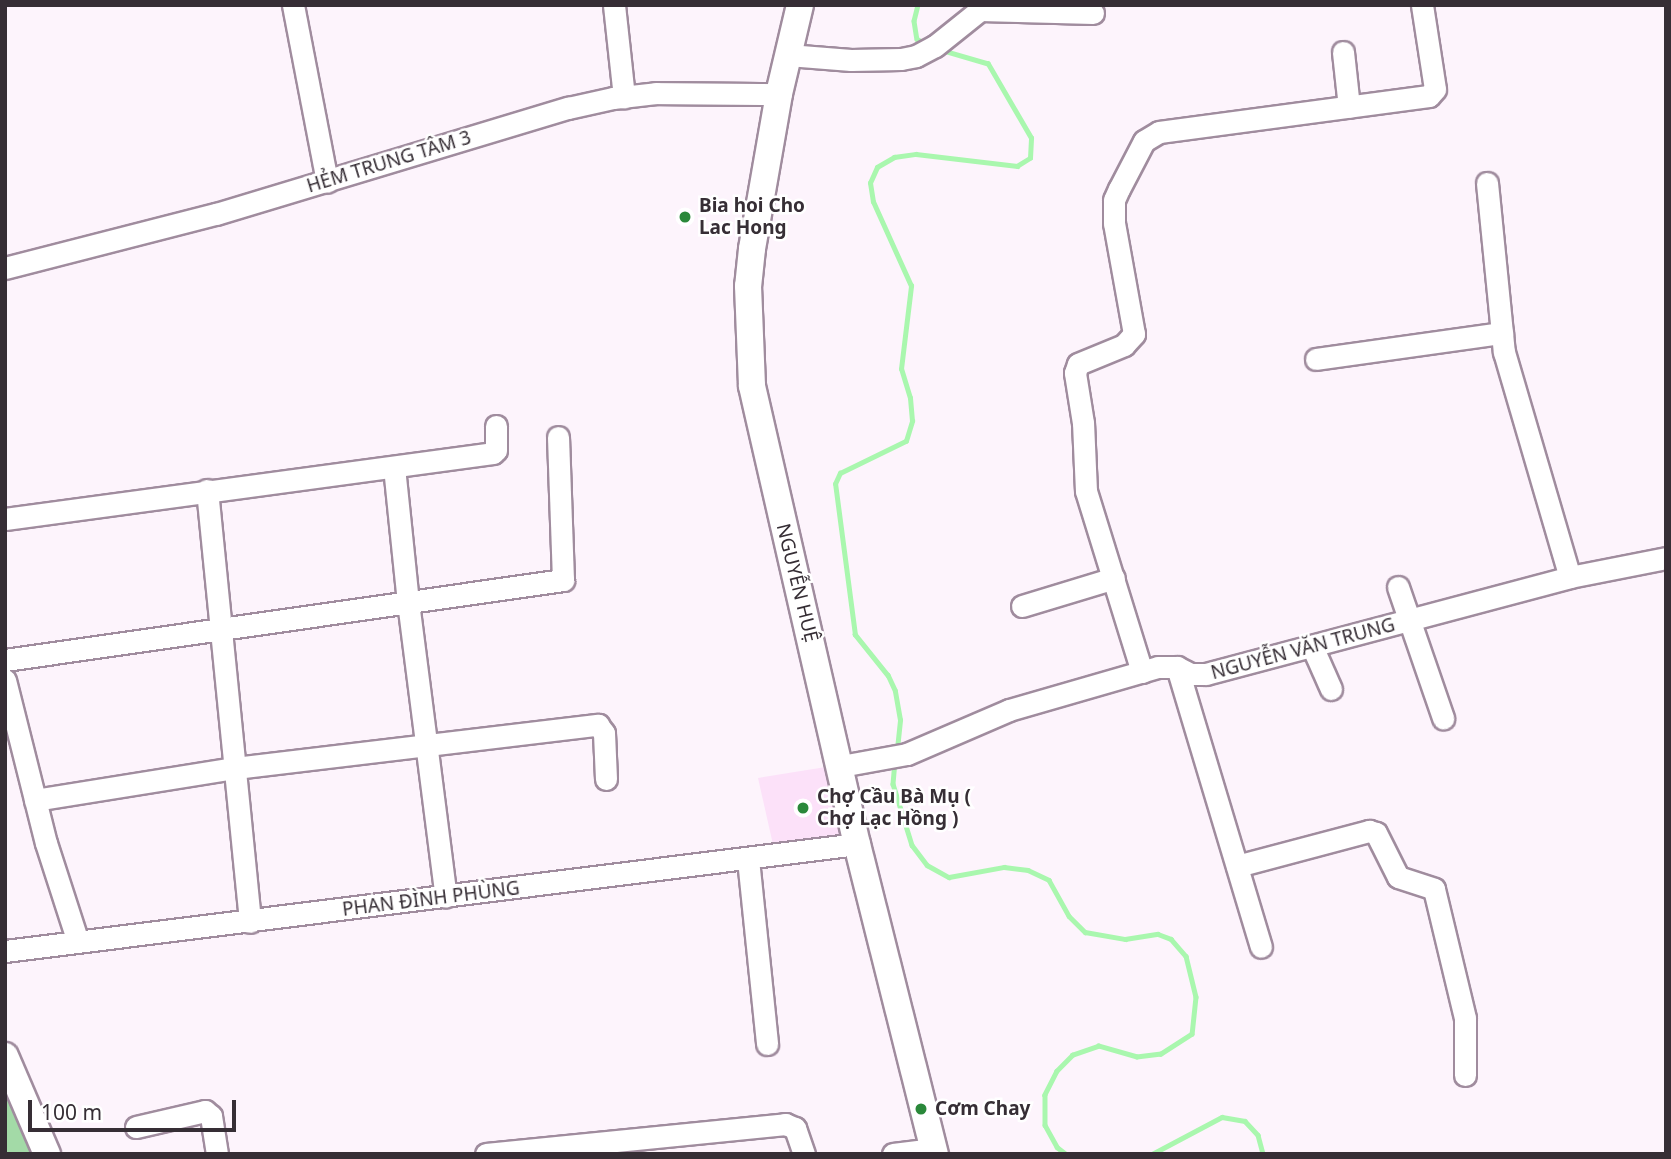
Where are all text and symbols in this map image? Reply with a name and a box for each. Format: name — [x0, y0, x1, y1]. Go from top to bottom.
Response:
street label: HẺM TRUNG TÂM 3 — [304, 126, 474, 198]
place label: Bia hoi Cho Lac Hong — [699, 195, 805, 239]
marker: Bia hoi Cho Lac Hong — [677, 209, 693, 225]
street label: NGUYỄN HUỆ — [771, 521, 823, 645]
street label: NGUYỄN VĂN TRUNG — [1208, 613, 1398, 685]
place label: Chợ Cầu Bà Mụ ( Chợ Lạc Hồng ) — [817, 786, 971, 830]
marker: Chợ Cầu Bà Mụ ( Chợ Lạc Hồng ) — [795, 800, 811, 816]
street label: PHAN ĐÌNH PHÙNG — [341, 877, 521, 921]
scale bar — [32, 1086, 240, 1130]
text: 100 m — [41, 1098, 102, 1126]
place label: Cơm Chay — [935, 1098, 1030, 1120]
marker: Cơm Chay — [913, 1101, 929, 1117]

